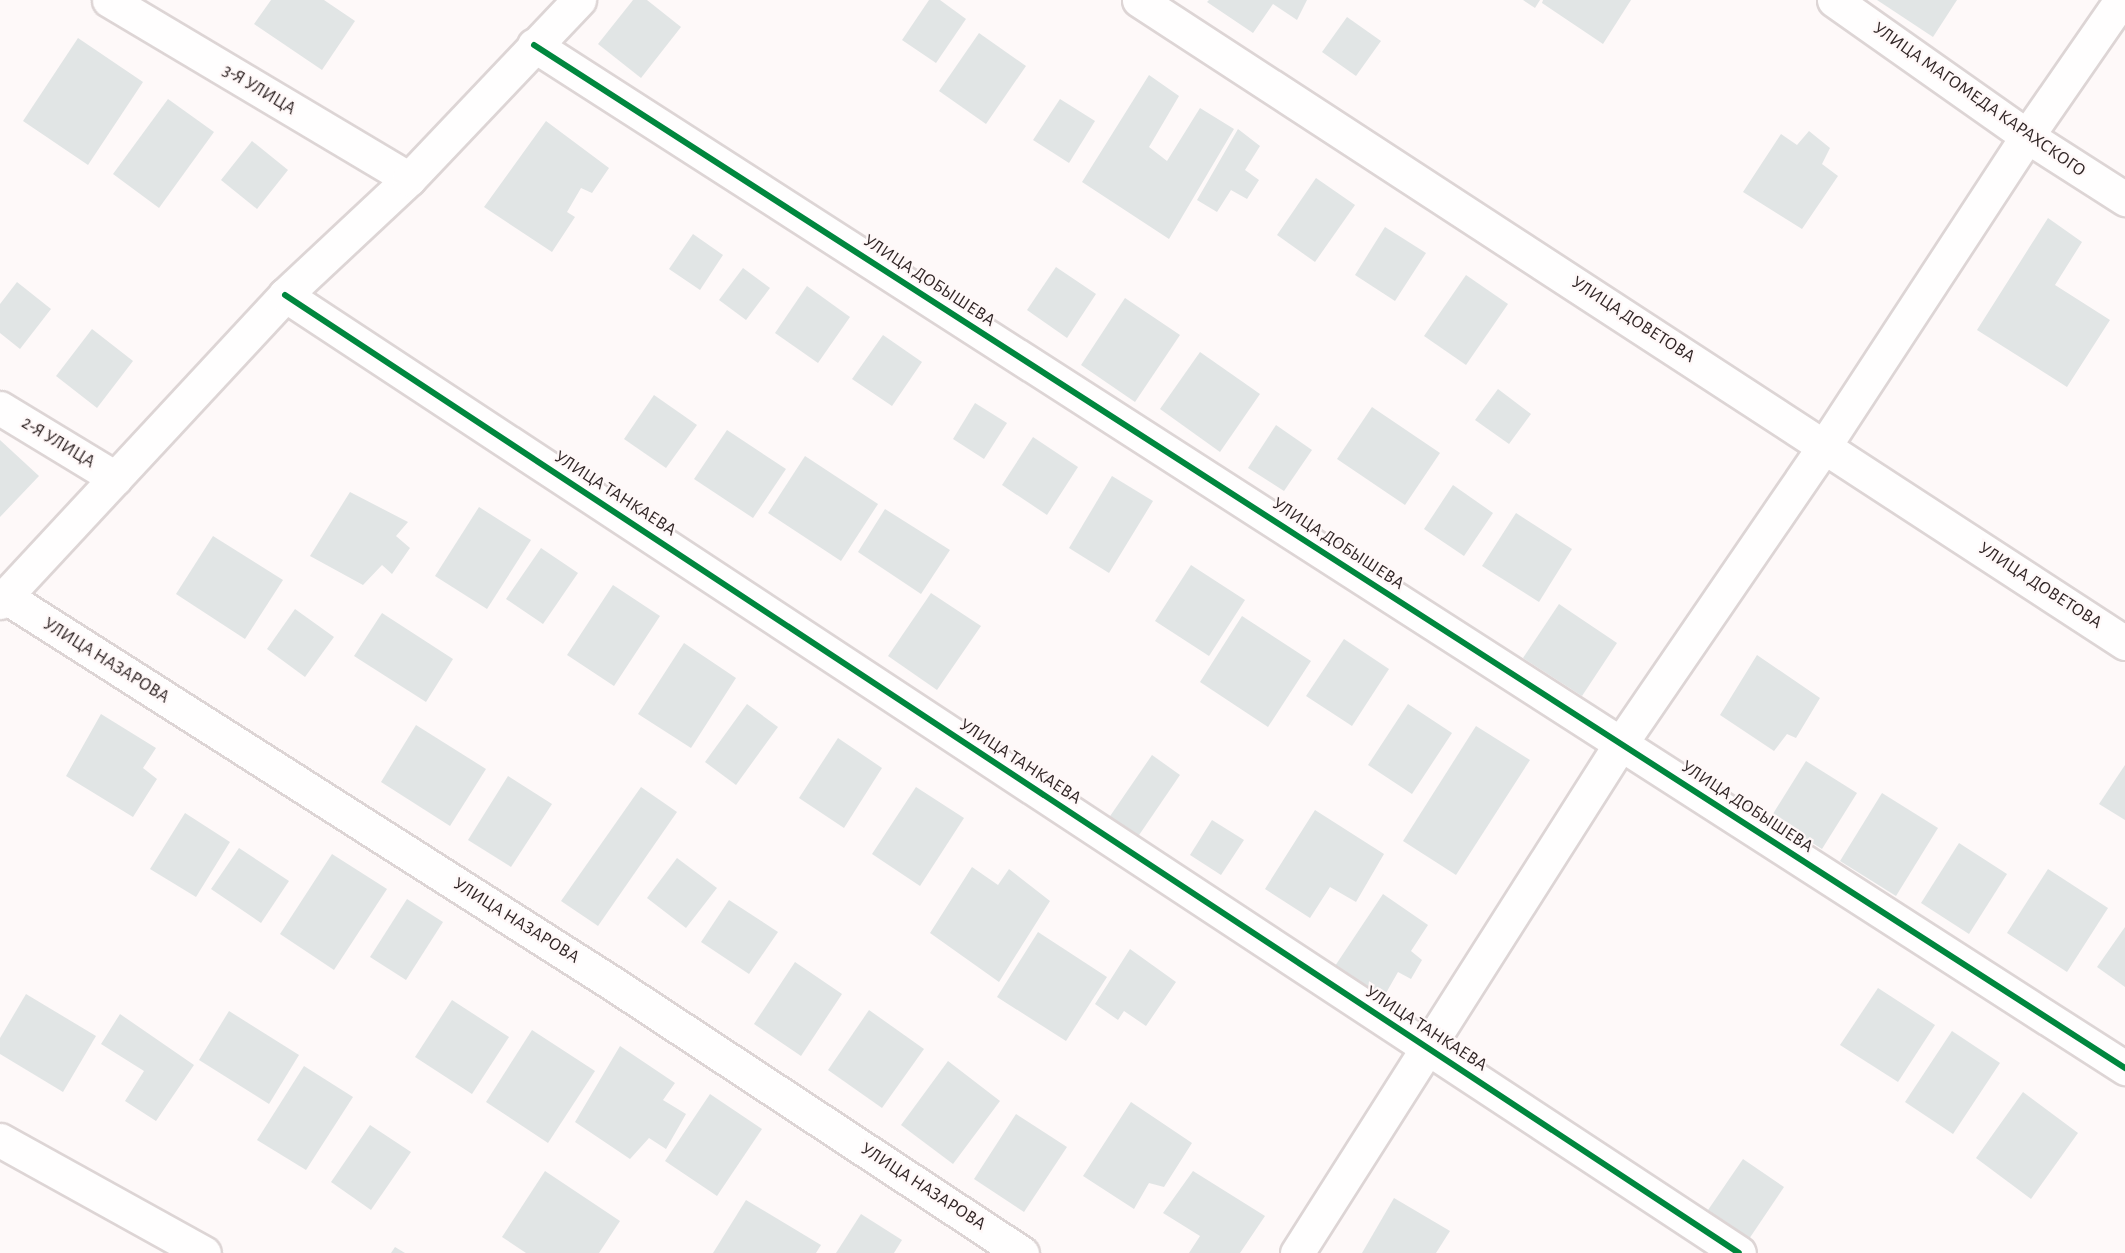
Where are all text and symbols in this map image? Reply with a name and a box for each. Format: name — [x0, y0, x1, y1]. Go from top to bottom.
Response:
street label: УЛИЦА МАГОМЕДА КАРАХСКОГО — [1868, 18, 2090, 182]
street label: 3-Я УЛИЦА — [219, 60, 299, 120]
street label: УЛИЦА ДОБЫШЕВА — [859, 230, 999, 332]
street label: УЛИЦА ДОВЕТОВА — [1567, 272, 1699, 368]
street label: 2-Я УЛИЦА — [17, 413, 99, 473]
street label: УЛИЦА ТАНКАЕВА — [550, 447, 680, 541]
street label: УЛИЦА ДОБЫШЕВА — [1268, 493, 1408, 595]
street label: УЛИЦА ДОВЕТОВА — [1974, 538, 2106, 634]
street label: УЛИЦА НАЗАРОВА — [39, 614, 173, 708]
street label: УЛИЦА ТАНКАЕВА — [955, 715, 1085, 809]
street label: УЛИЦА ДОБЫШЕВА — [1677, 756, 1817, 858]
street label: УЛИЦА НАЗАРОВА — [449, 874, 583, 968]
street label: УЛИЦА ТАНКАЕВА — [1361, 982, 1491, 1076]
street label: УЛИЦА НАЗАРОВА — [856, 1139, 990, 1235]

